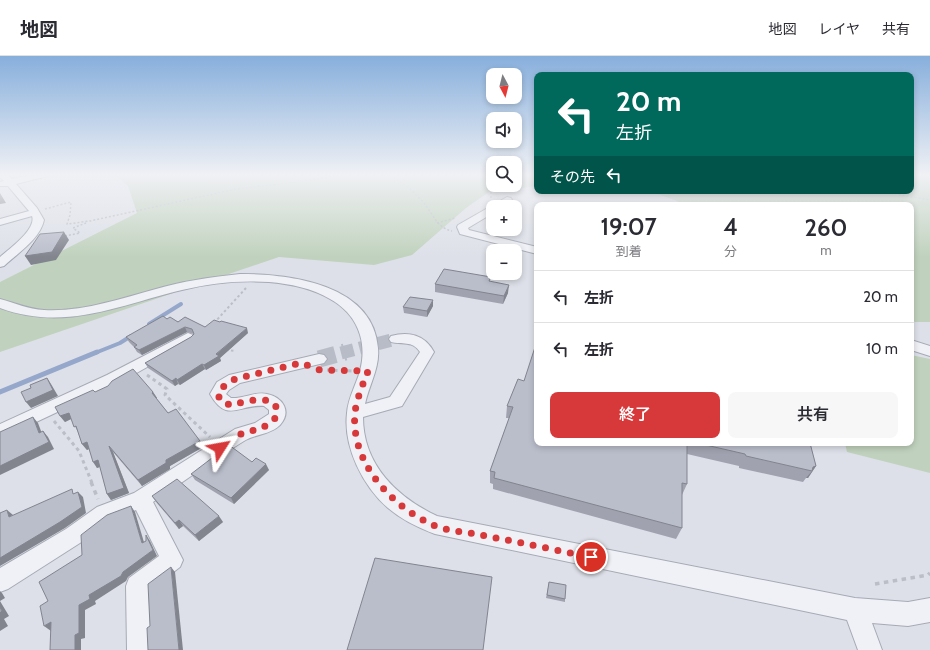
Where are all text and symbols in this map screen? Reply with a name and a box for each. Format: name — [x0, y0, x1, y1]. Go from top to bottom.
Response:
text: 地図 — [20, 18, 58, 41]
text: 地図 — [768, 20, 796, 38]
text: レイヤ — [818, 20, 860, 38]
text: 共有 — [882, 20, 910, 38]
north arrow — [486, 68, 522, 104]
map controls — [486, 68, 522, 280]
text: 20 m — [616, 84, 681, 118]
icon: left — [550, 88, 602, 140]
button: sound — [486, 112, 522, 148]
text: 左折 — [616, 122, 652, 144]
button: search — [486, 156, 522, 192]
icon: left — [603, 164, 625, 186]
text: その先 — [550, 168, 595, 186]
button: + — [486, 200, 522, 236]
text: 19:07 — [601, 212, 657, 241]
text: 4 — [723, 212, 738, 241]
text: 260 — [804, 213, 847, 242]
text: m — [820, 242, 832, 258]
text: 到着 — [616, 243, 642, 259]
text: 分 — [724, 243, 737, 259]
button: − — [486, 244, 522, 280]
icon: left — [550, 286, 572, 308]
text: 20 m — [863, 288, 898, 306]
text: 左折 — [584, 289, 614, 307]
icon: left — [550, 338, 572, 360]
text: 10 m — [866, 340, 898, 358]
text: 左折 — [584, 341, 614, 359]
button: 終了 — [550, 392, 720, 438]
button: 共有 — [728, 392, 898, 438]
position arrow — [199, 427, 241, 469]
pin — [574, 540, 608, 574]
icon: arrive — [580, 546, 602, 568]

